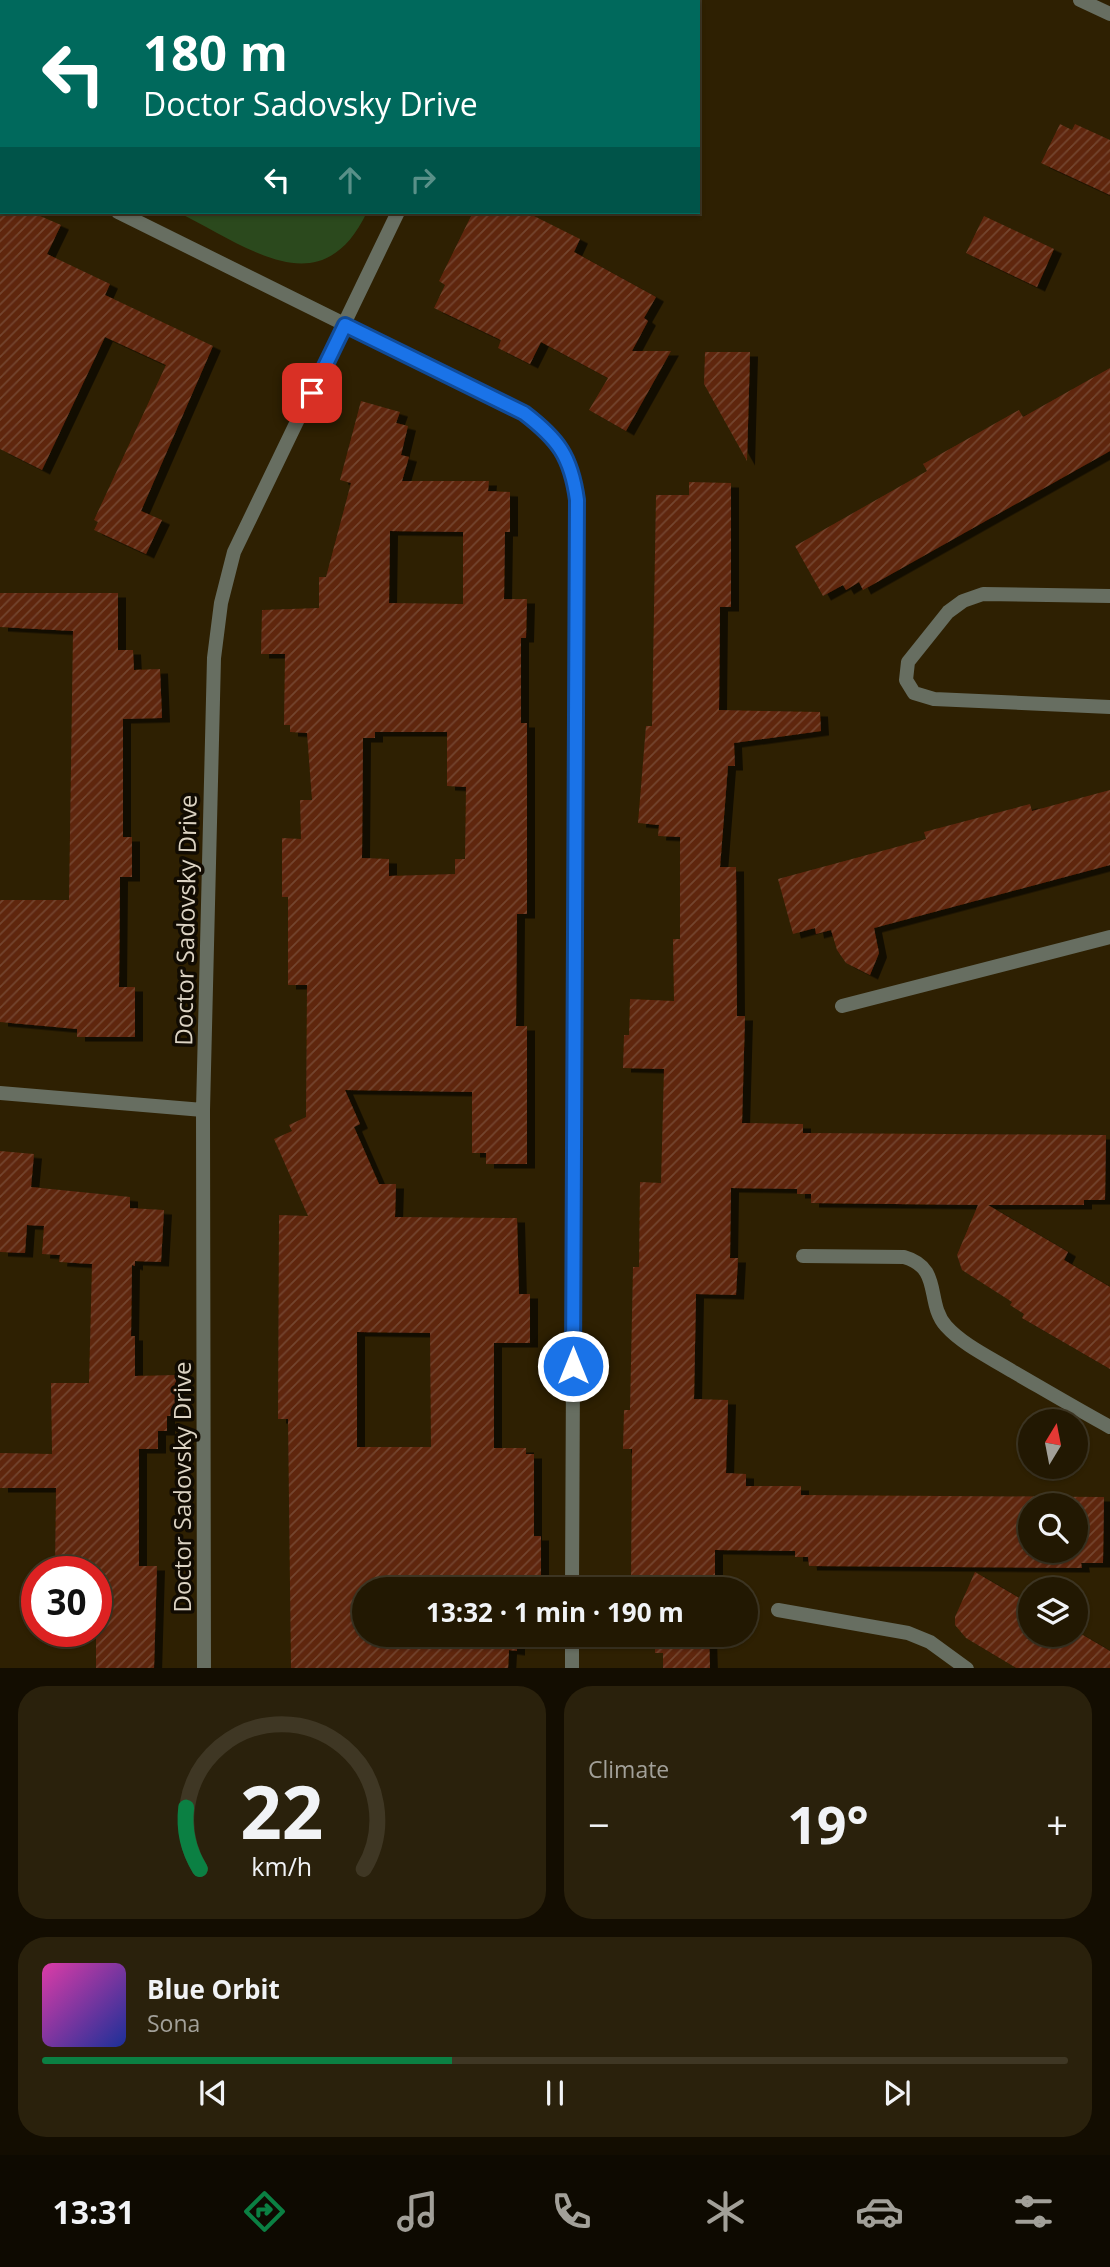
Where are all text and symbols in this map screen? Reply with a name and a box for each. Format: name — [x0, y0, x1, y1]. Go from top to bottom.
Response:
text: 180 m — [143, 19, 288, 85]
icon: left — [28, 28, 119, 119]
text: Doctor Sadovsky Drive — [143, 82, 478, 125]
icon: left — [258, 161, 296, 199]
icon: ahead — [331, 161, 369, 199]
icon: right — [404, 161, 442, 199]
pin — [282, 363, 342, 423]
icon: arrive — [293, 374, 331, 412]
street label: Doctor Sadovsky Drive — [166, 794, 204, 1046]
position arrow — [536, 1329, 610, 1403]
street label: Doctor Sadovsky Drive — [165, 1361, 198, 1613]
north arrow — [1018, 1409, 1088, 1479]
map controls — [1018, 1409, 1088, 1647]
button: search — [1018, 1493, 1088, 1563]
speed limit sign: 30 — [21, 1556, 112, 1647]
button: layers — [1018, 1577, 1088, 1647]
text: 13:32 · 1 min · 190 m — [426, 1594, 684, 1630]
text: Climate — [588, 1753, 669, 1785]
text: 22 — [240, 1761, 324, 1860]
text: 19° — [787, 1788, 869, 1859]
text: − — [588, 1798, 610, 1850]
text: + — [1046, 1798, 1068, 1850]
text: km/h — [252, 1848, 312, 1882]
text: Blue Orbit — [147, 1971, 280, 2007]
text: Sona — [147, 2007, 200, 2039]
icon: previous — [194, 2074, 232, 2112]
icon: pause — [536, 2074, 574, 2112]
icon: next — [878, 2074, 916, 2112]
icon: directions — [240, 2187, 289, 2236]
icon: music — [393, 2187, 442, 2236]
icon: phone — [547, 2187, 596, 2236]
icon: climate — [701, 2187, 750, 2236]
icon: car — [855, 2187, 904, 2236]
icon: filters — [1009, 2187, 1058, 2236]
text: 13:31 — [52, 2190, 135, 2233]

